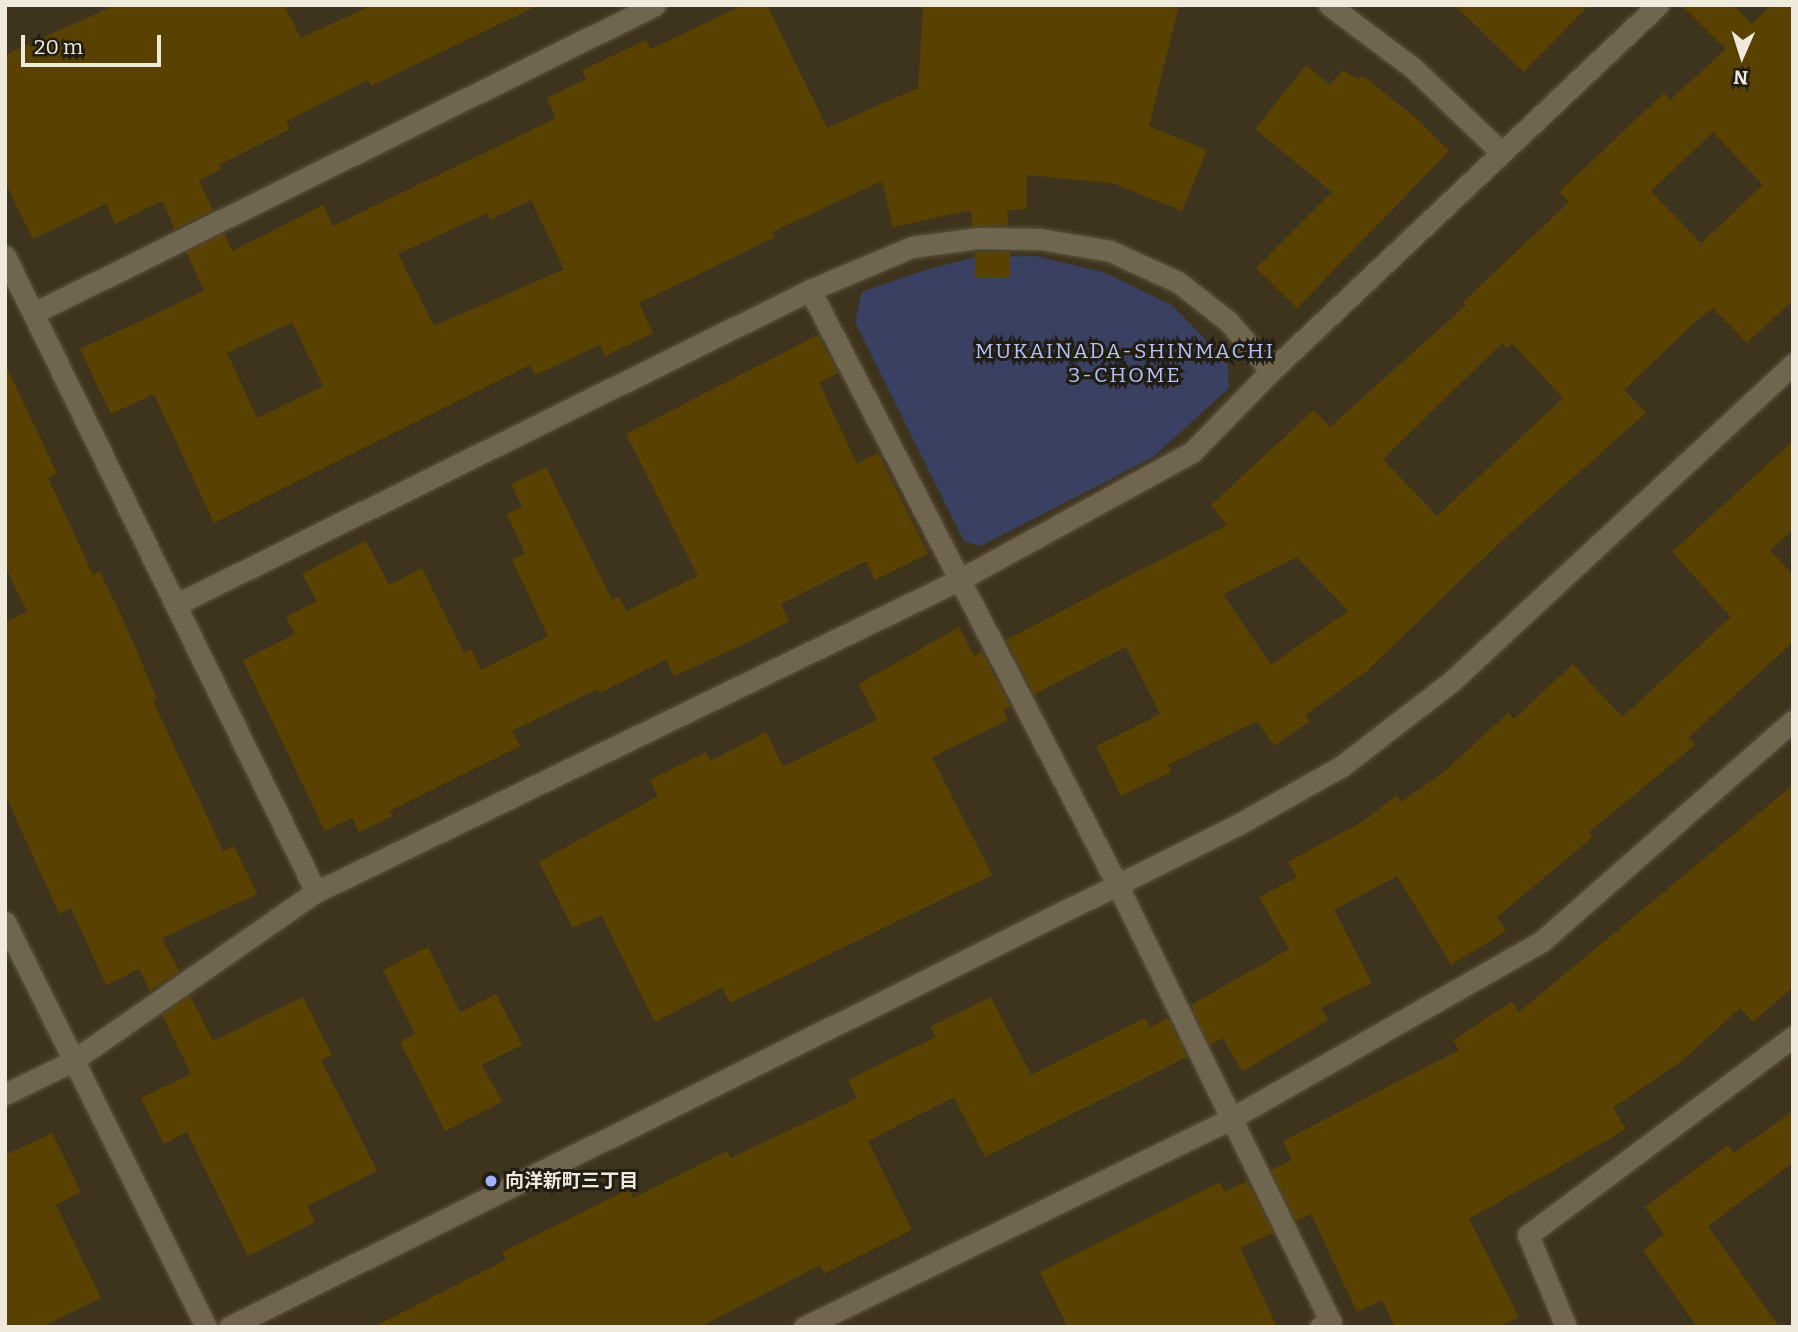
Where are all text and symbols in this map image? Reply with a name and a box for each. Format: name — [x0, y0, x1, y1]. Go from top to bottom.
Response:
scale bar — [24, 21, 164, 65]
north arrow — [1707, 21, 1777, 91]
text: 20 m — [34, 34, 83, 60]
text: N — [1733, 66, 1749, 89]
district label: MUKAINADA-SHINMACHI 3-CHOME — [977, 338, 1273, 388]
place label: 向洋新町三丁目 — [505, 1170, 638, 1192]
marker: 向洋新町三丁目 — [483, 1173, 499, 1189]

